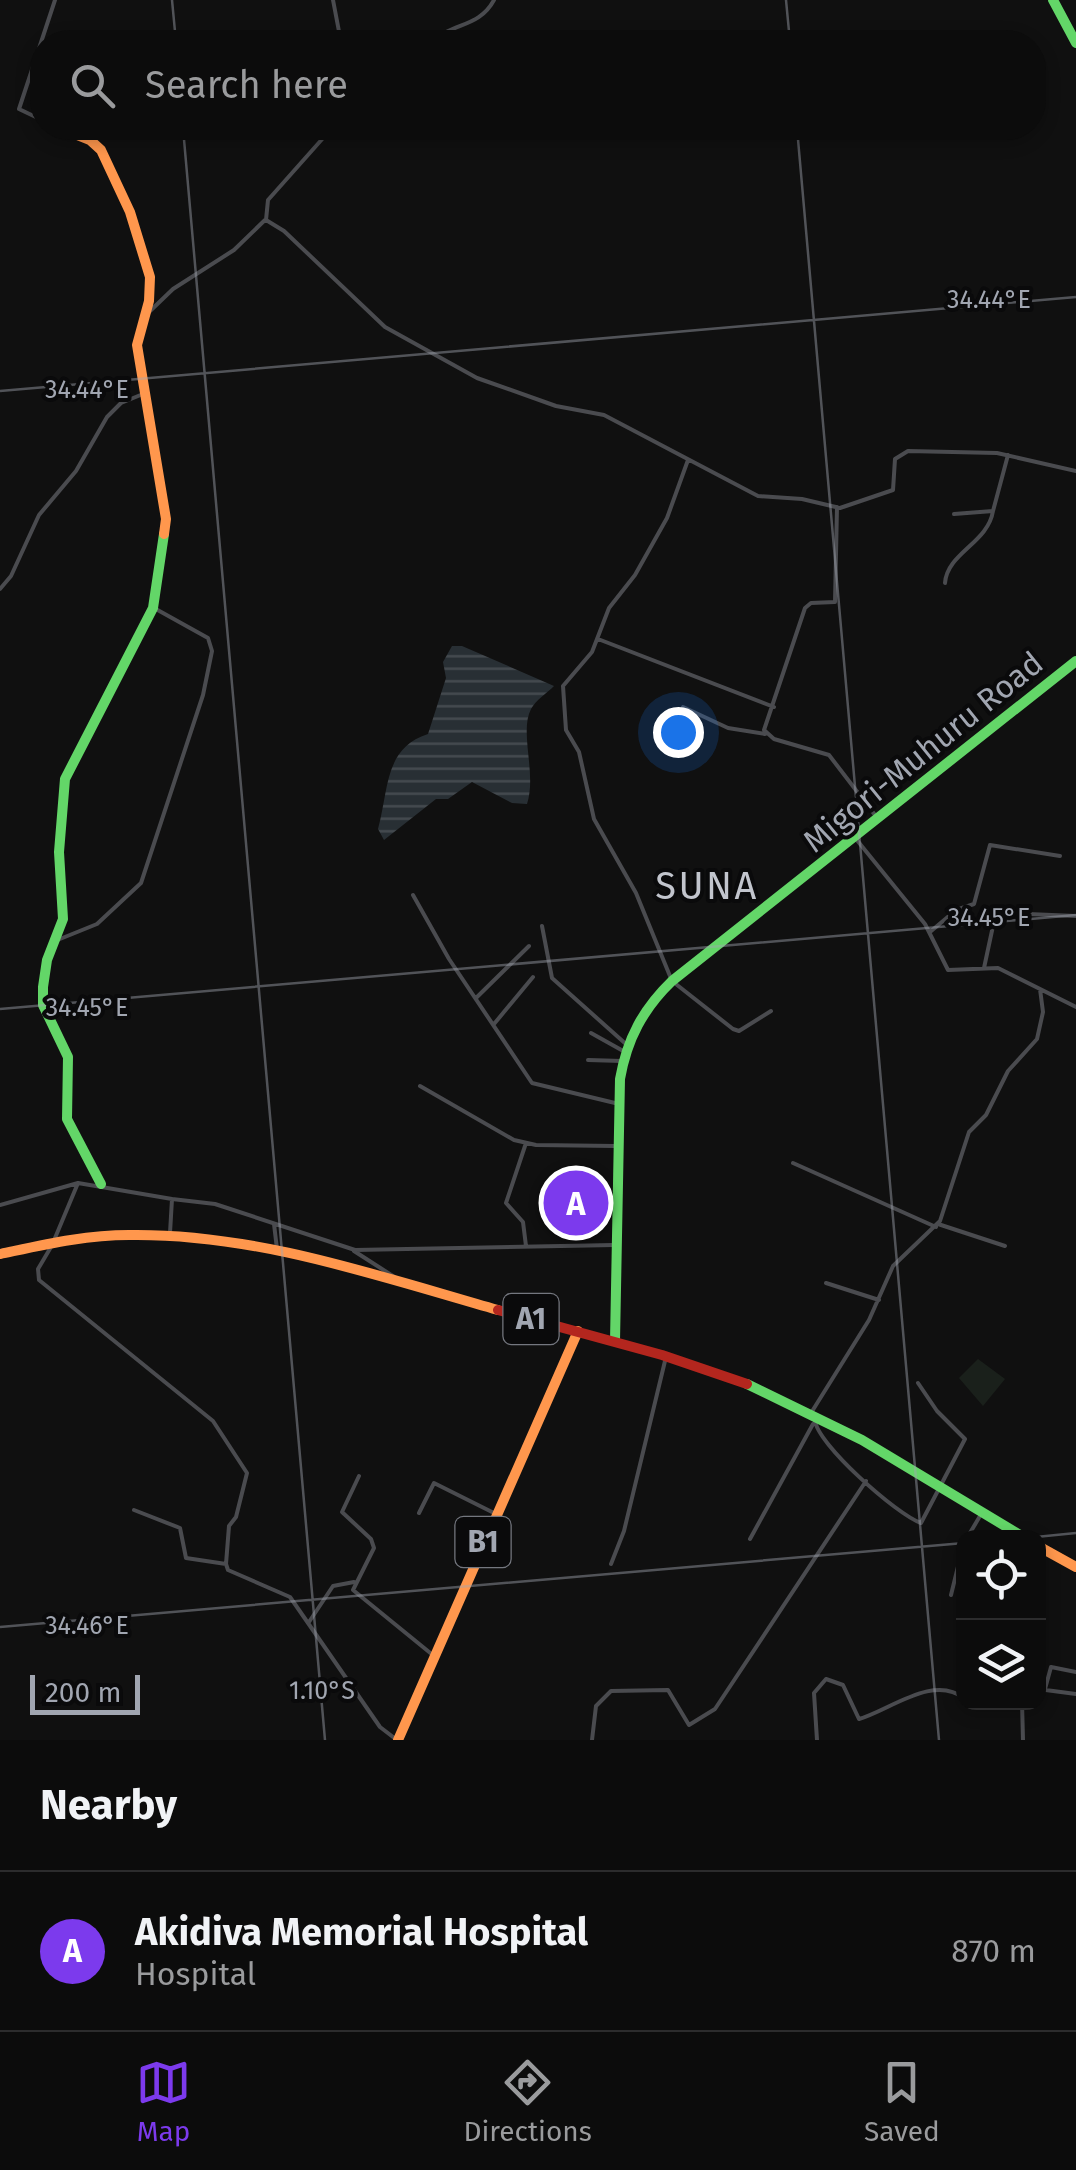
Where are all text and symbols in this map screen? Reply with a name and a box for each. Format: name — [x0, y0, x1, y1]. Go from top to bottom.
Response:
search box — [30, 30, 1046, 140]
icon: search — [65, 58, 120, 113]
text: Search here — [145, 62, 348, 108]
text: 34.44°E — [947, 285, 1031, 315]
text: 34.44°E — [45, 375, 129, 405]
street label: Migori-Muhuru Road — [796, 644, 1050, 860]
your location — [653, 707, 704, 758]
district label: SUNA — [655, 863, 759, 909]
text: 34.45°E — [948, 903, 1030, 933]
text: 34.45°E — [46, 993, 128, 1023]
pin: A — [544, 1166, 608, 1240]
road number: A1 — [504, 1294, 558, 1344]
road number: B1 — [456, 1517, 510, 1567]
map controls — [956, 1530, 1046, 1710]
button: locate — [956, 1530, 1046, 1620]
text: 34.46°E — [45, 1611, 129, 1641]
button: layers — [956, 1620, 1046, 1710]
scale bar — [30, 1670, 140, 1714]
text: 200 m — [45, 1676, 122, 1709]
text: 1.10°S — [289, 1676, 355, 1706]
text: Nearby — [40, 1780, 177, 1830]
text: Akidiva Memorial Hospital — [135, 1909, 588, 1955]
text: A — [63, 1932, 82, 1970]
text: 870 m — [951, 1932, 1036, 1970]
text: Hospital — [135, 1955, 256, 1993]
tab: Map — [136, 2055, 191, 2148]
tab: Directions — [463, 2055, 592, 2148]
tab: Saved — [864, 2055, 940, 2148]

